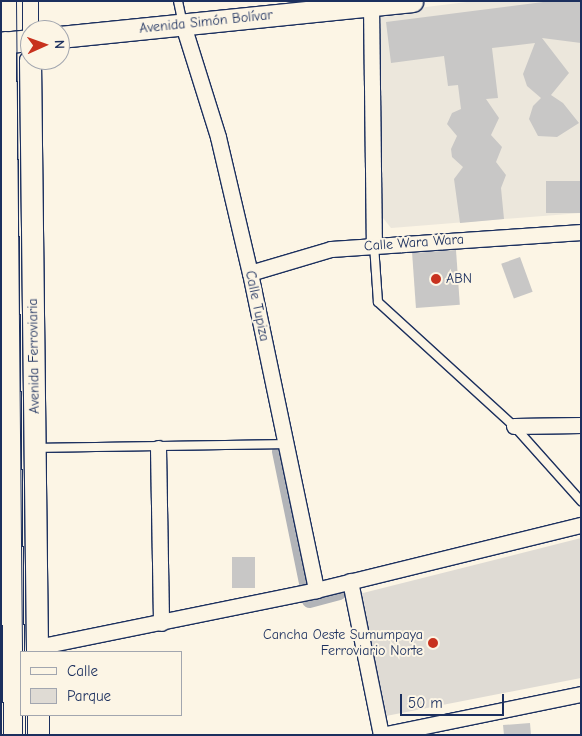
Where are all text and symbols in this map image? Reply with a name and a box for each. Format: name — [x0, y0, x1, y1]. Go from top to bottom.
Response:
street label: Avenida Simón Bolívar — [139, 7, 273, 37]
north arrow — [20, 20, 70, 70]
text: N — [51, 40, 68, 49]
street label: Calle Wara Wara — [363, 231, 465, 255]
street label: Calle Tupiza — [241, 269, 273, 343]
place label: ABN — [446, 271, 472, 287]
marker: ABN — [430, 273, 442, 285]
street label: Avenida Ferroviaria — [25, 298, 43, 414]
place label: Cancha Oeste Sumumpaya Ferroviario Norte — [263, 627, 423, 660]
marker: Cancha Oeste Sumumpaya Ferroviario Norte — [427, 637, 439, 649]
legend — [20, 651, 182, 716]
text: Calle — [67, 662, 98, 680]
scale bar — [402, 684, 506, 716]
text: Parque — [67, 687, 111, 705]
text: 50 m — [408, 694, 443, 712]

